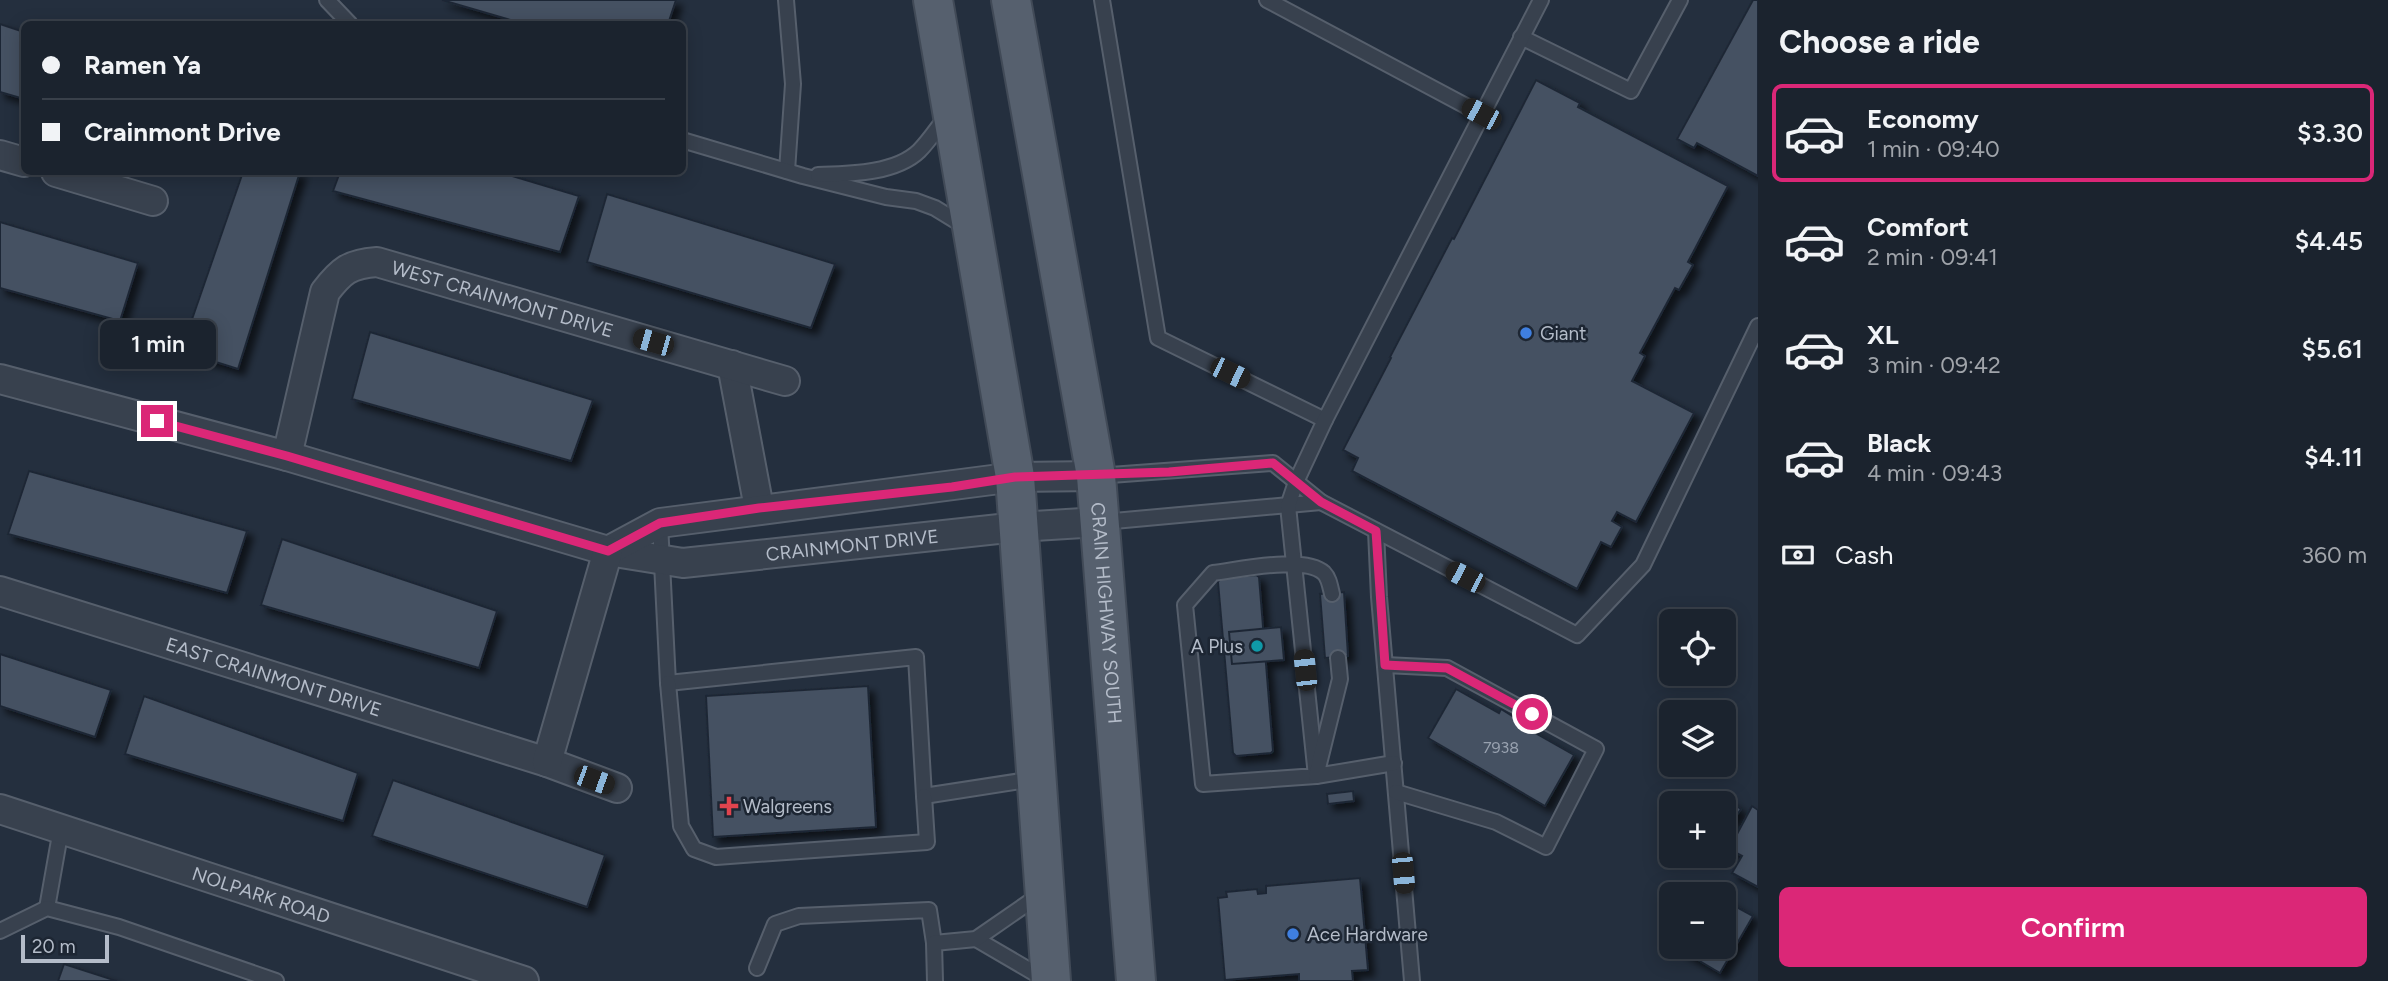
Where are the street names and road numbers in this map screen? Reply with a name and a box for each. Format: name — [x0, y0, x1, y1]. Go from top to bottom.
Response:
street label: WEST CRAINMONT DRIVE — [389, 256, 616, 342]
street label: CRAIN HIGHWAY SOUTH — [1086, 501, 1127, 725]
street label: CRAINMONT DRIVE — [765, 525, 940, 566]
street label: EAST CRAINMONT DRIVE — [163, 633, 384, 722]
street label: NOLPARK ROAD — [189, 862, 333, 929]

